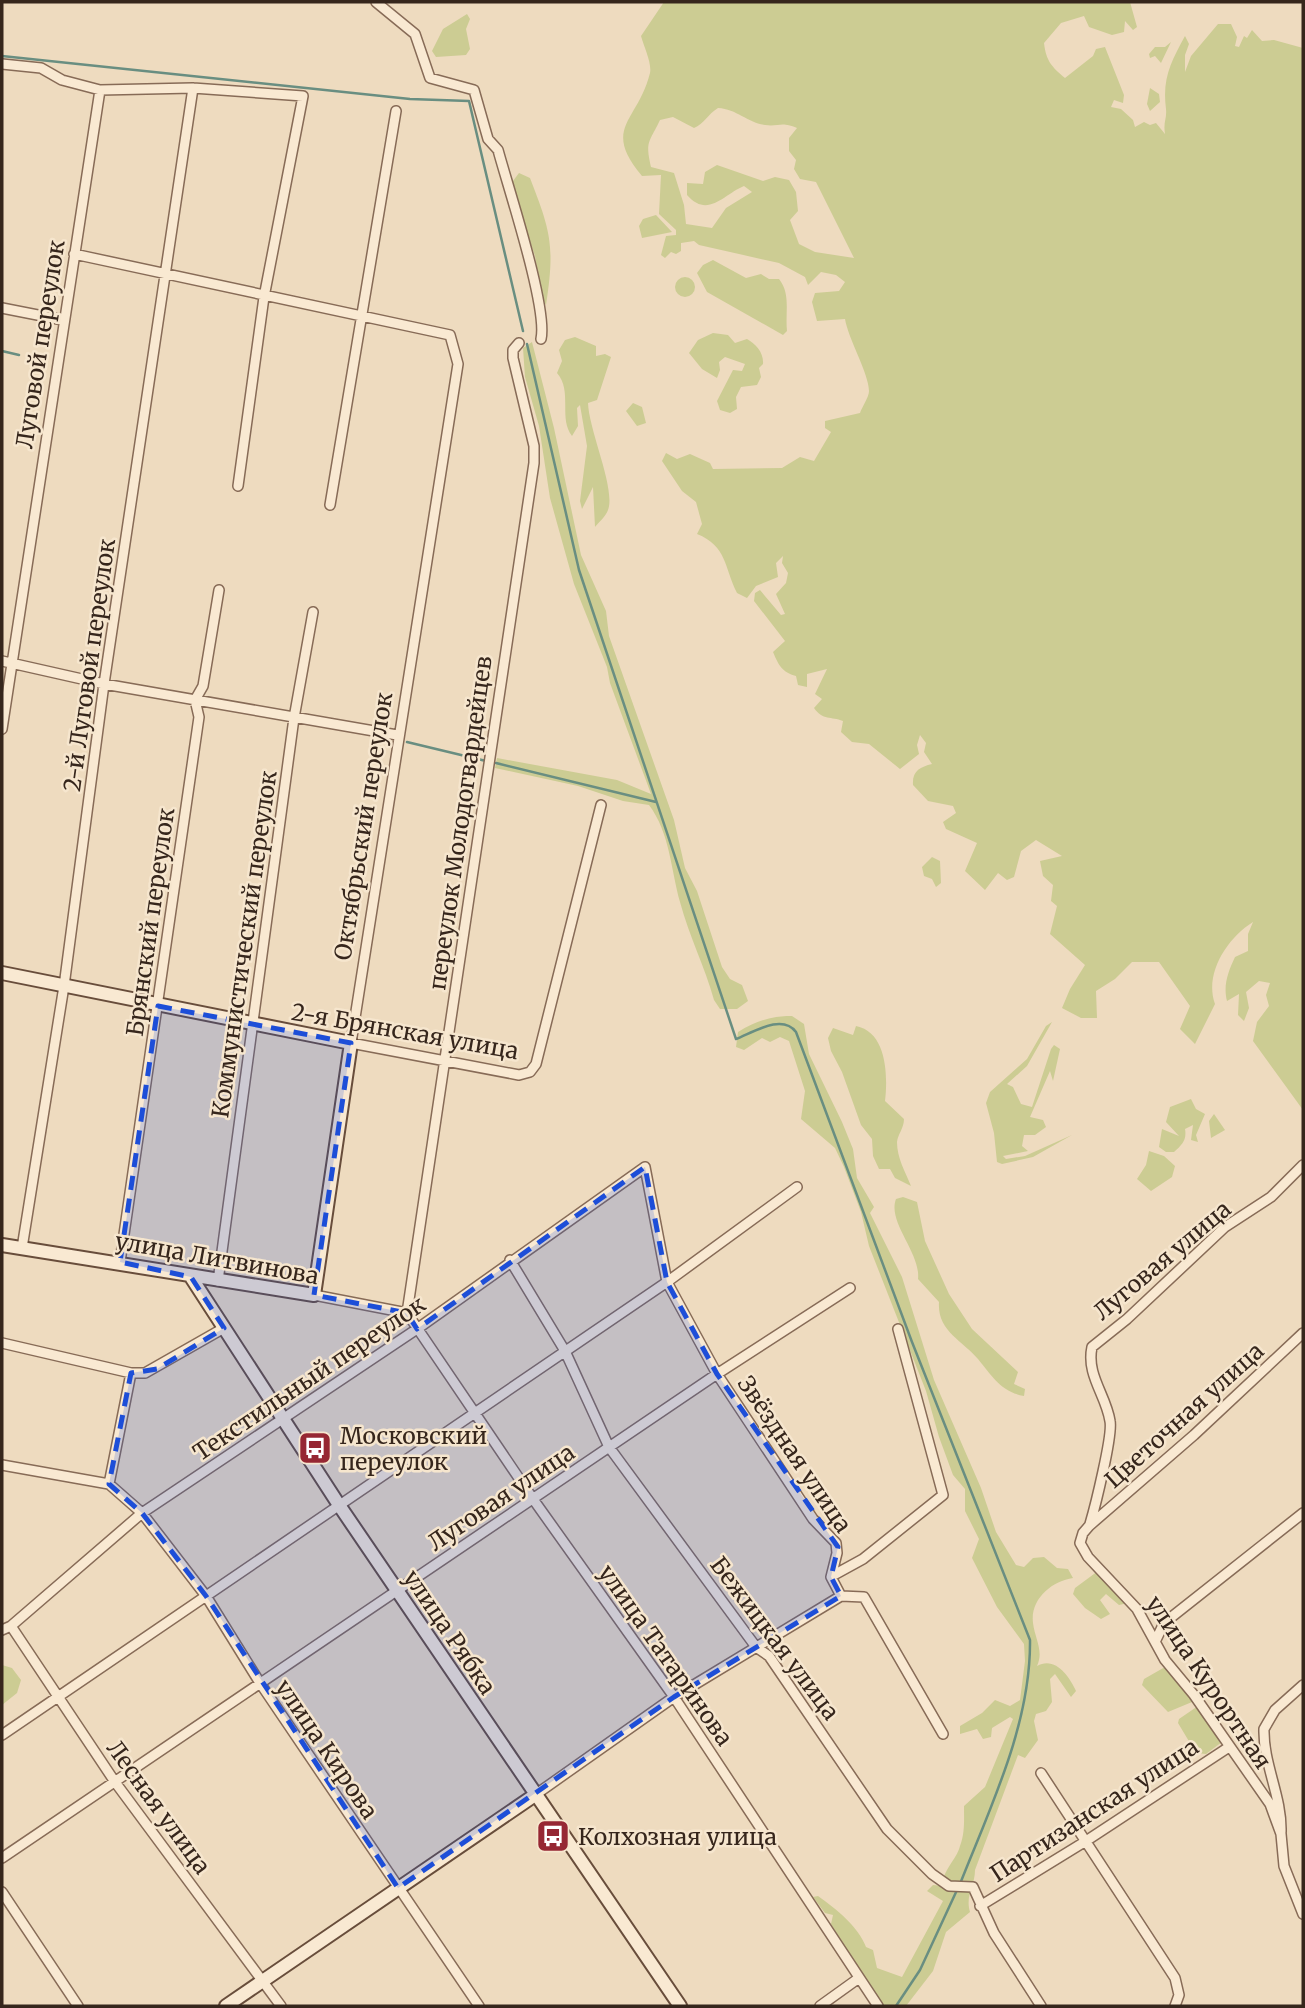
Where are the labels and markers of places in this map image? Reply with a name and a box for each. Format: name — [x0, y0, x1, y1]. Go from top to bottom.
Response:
place label: Московский переулок — [340, 1421, 487, 1476]
bus stop icon: Московский переулок — [296, 1429, 334, 1467]
bus stop icon: Колхозная улица — [534, 1817, 572, 1855]
place label: Колхозная улица — [578, 1822, 777, 1851]

